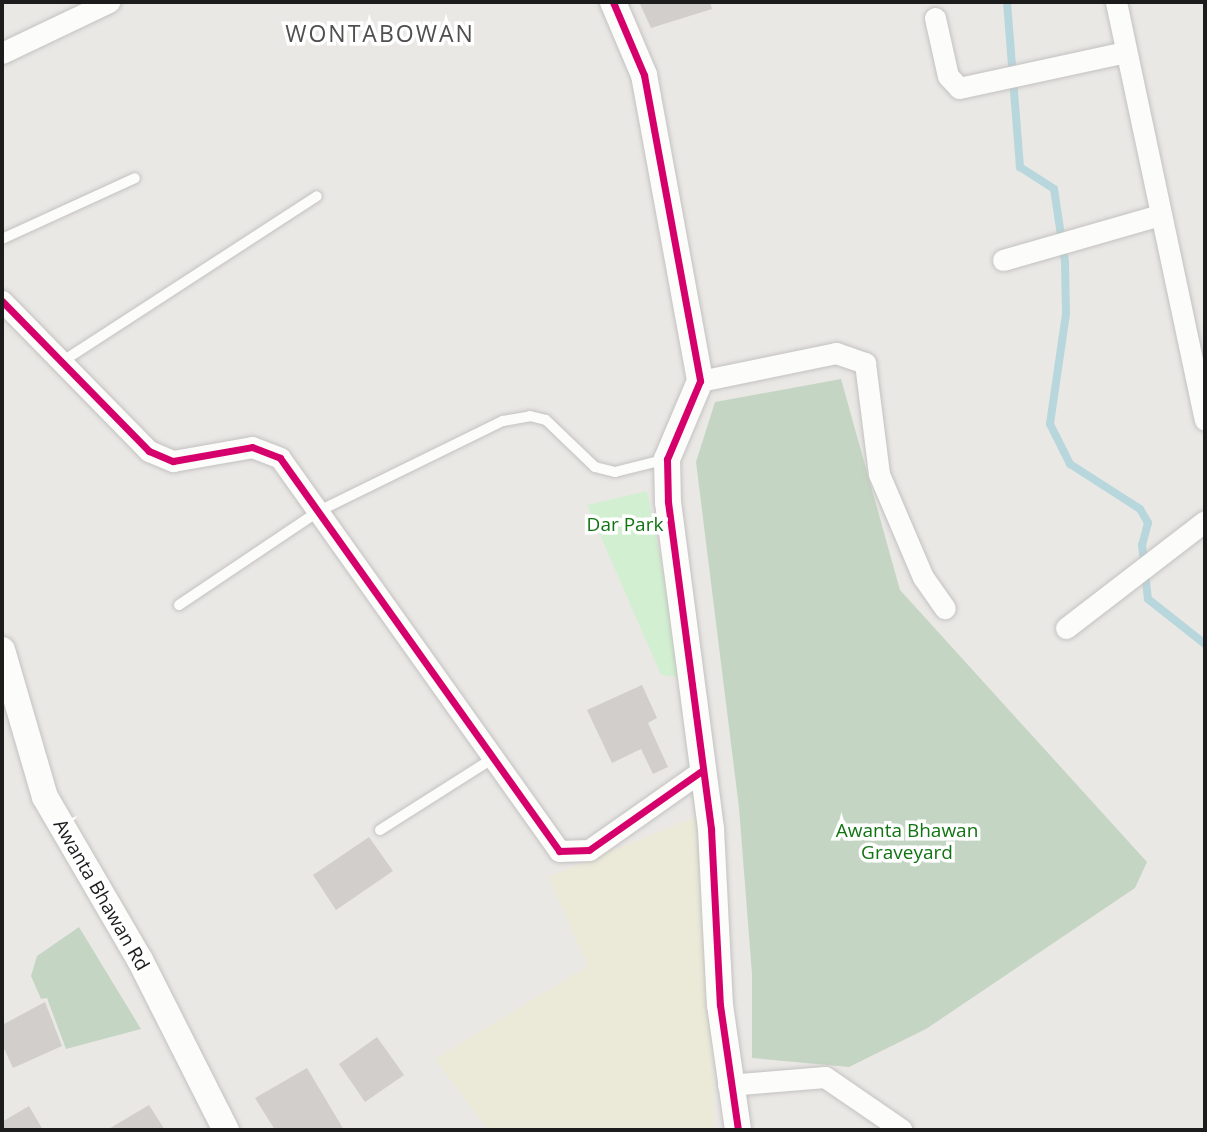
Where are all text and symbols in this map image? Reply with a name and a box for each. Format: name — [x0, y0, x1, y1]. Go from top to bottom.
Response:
district label: WONTABOWAN — [286, 19, 474, 47]
park label: Dar Park — [587, 514, 663, 536]
street label: Awanta Bhawan Rd — [48, 815, 154, 975]
park label: Awanta Bhawan Graveyard — [836, 820, 978, 864]

